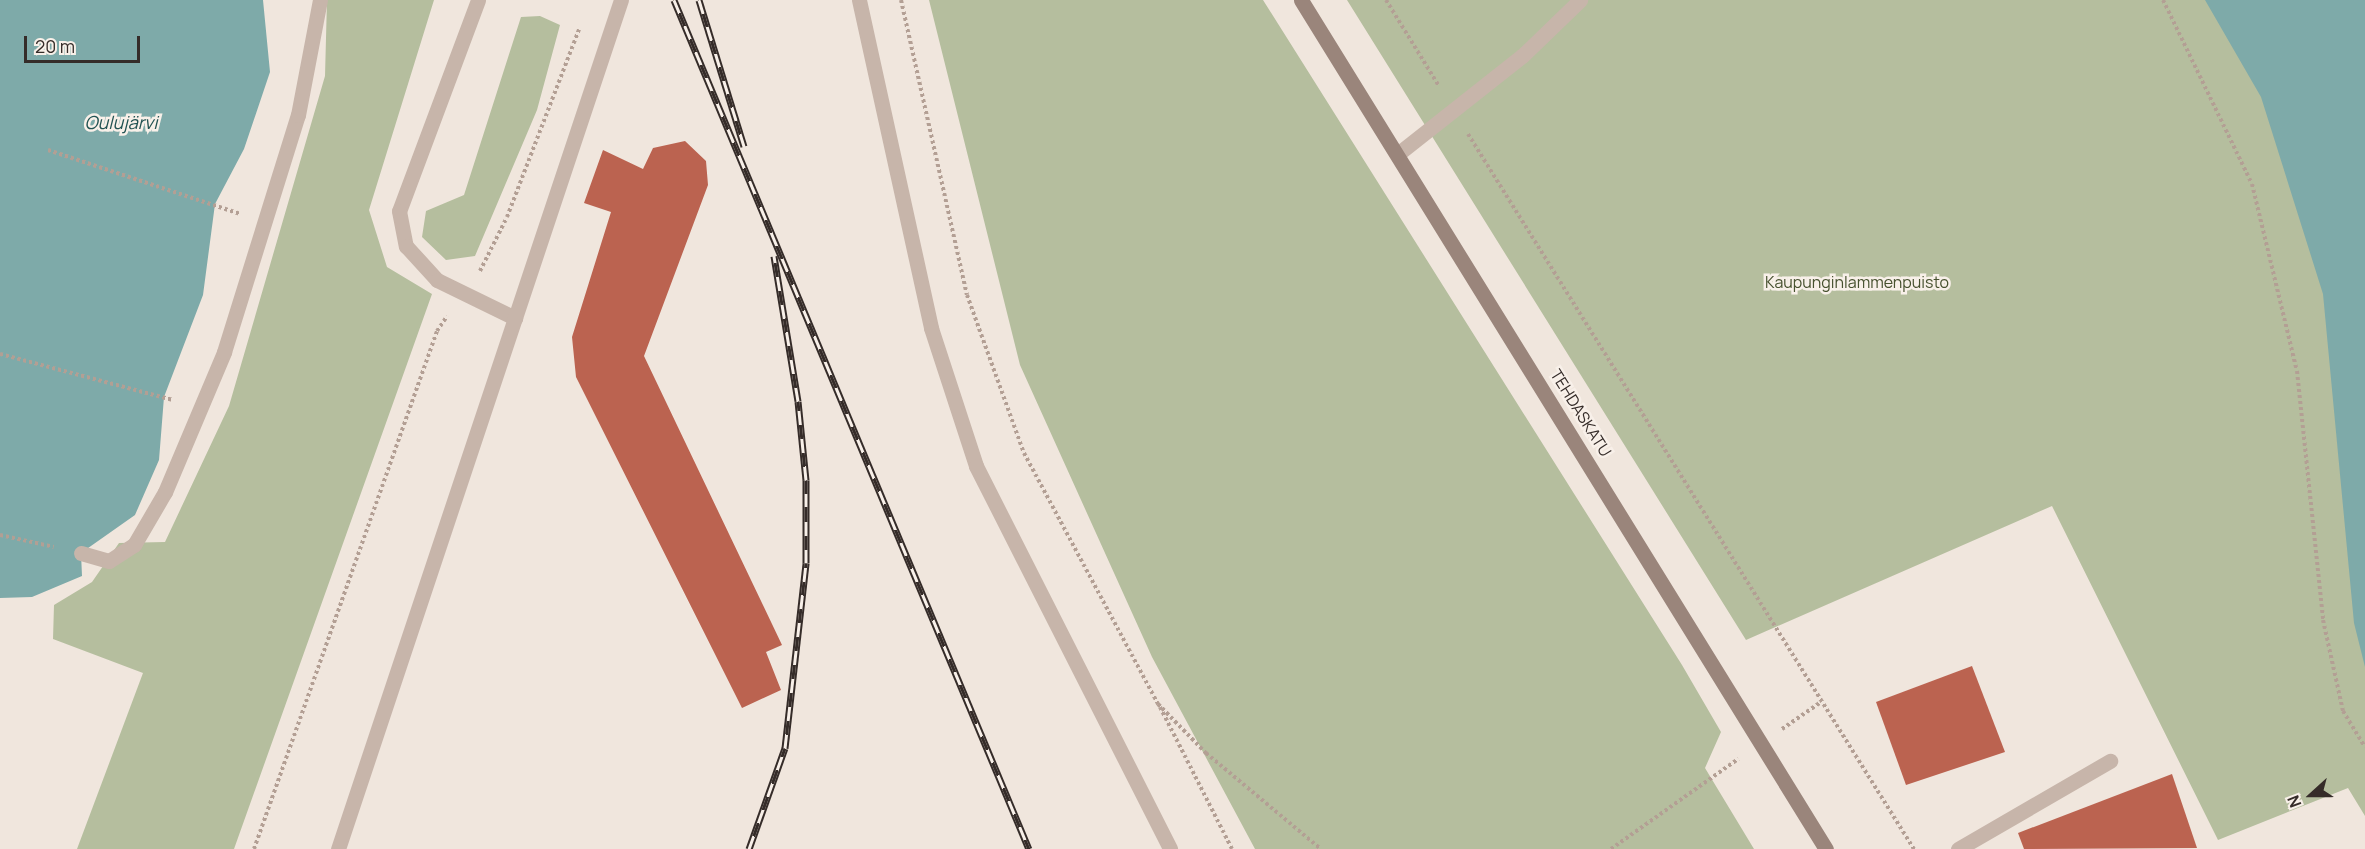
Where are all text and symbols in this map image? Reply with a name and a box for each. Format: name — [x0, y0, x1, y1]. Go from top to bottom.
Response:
scale bar — [27, 24, 142, 62]
text: 20 m — [35, 34, 75, 58]
water label: Oulujärvi — [85, 111, 157, 133]
park label: Kaupunginlammenpuisto — [1765, 272, 1949, 292]
street label: TEHDASKATU — [1547, 366, 1615, 460]
north arrow — [2281, 765, 2341, 825]
text: N — [2282, 792, 2307, 811]

